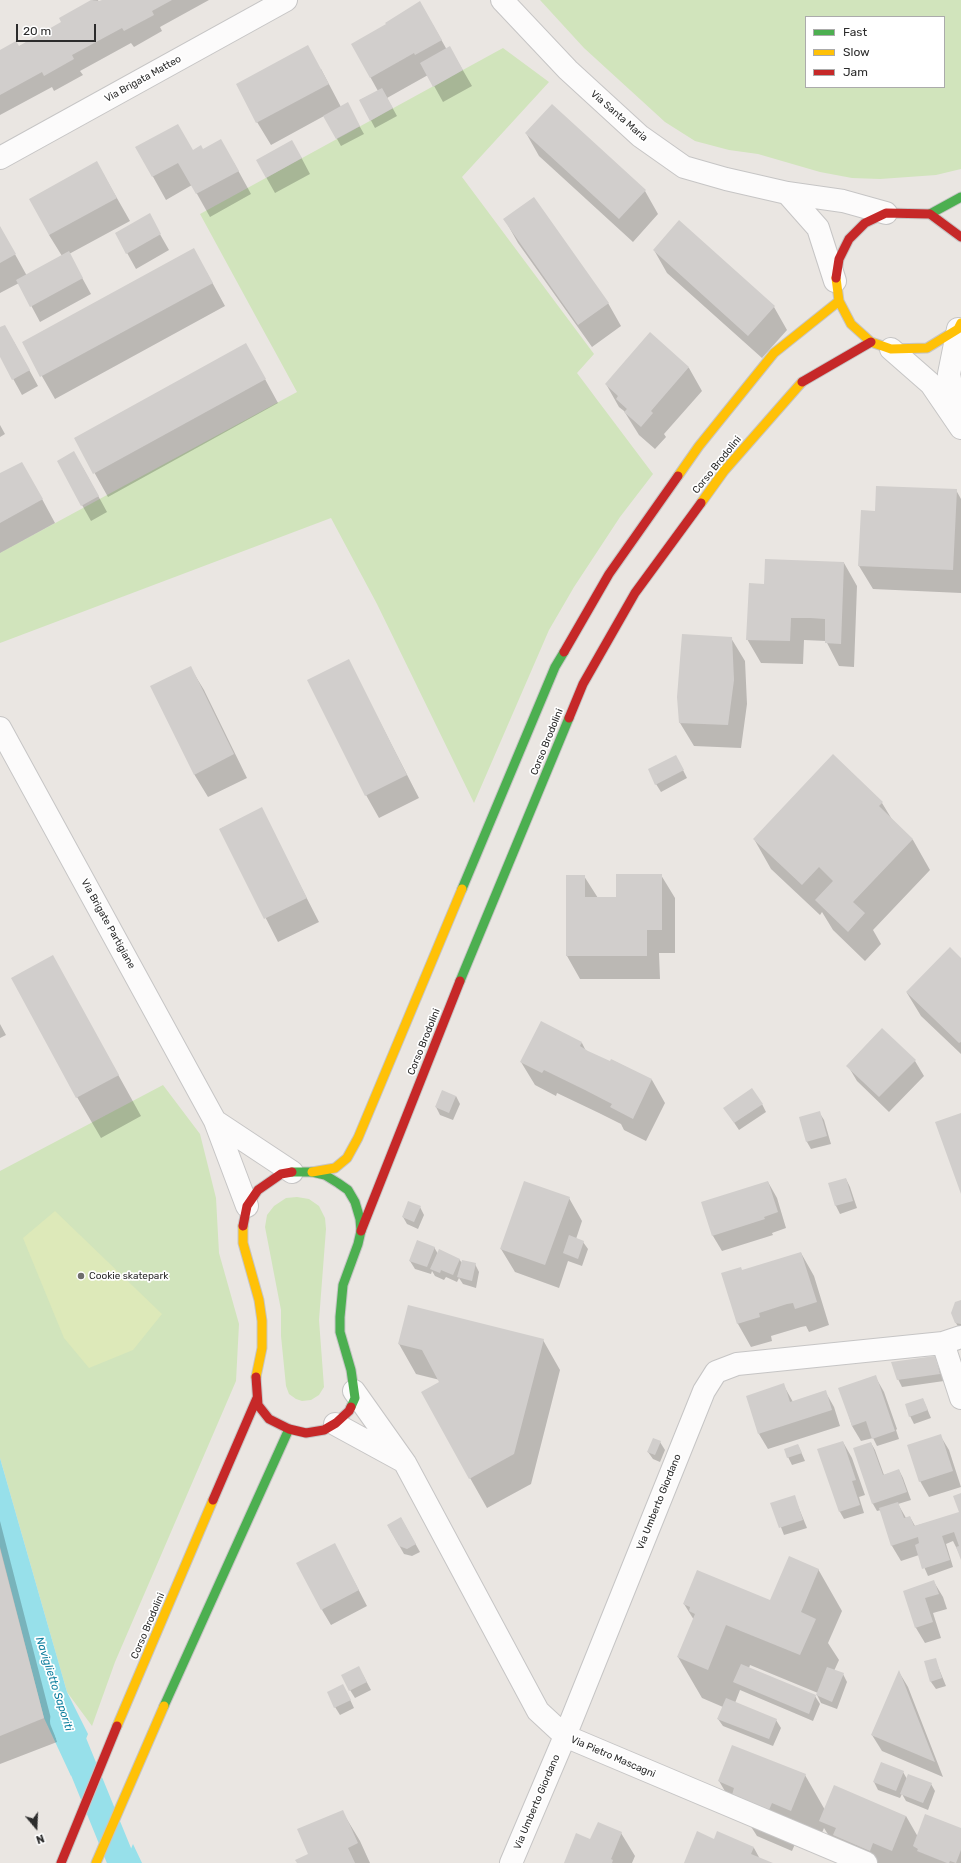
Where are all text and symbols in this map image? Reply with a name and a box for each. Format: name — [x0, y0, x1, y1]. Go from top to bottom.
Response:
scale bar — [18, 16, 98, 42]
legend — [805, 16, 945, 88]
text: 20 m — [23, 24, 51, 38]
text: Fast — [843, 25, 867, 39]
text: Slow — [843, 45, 870, 59]
street label: Via Brigata Matteo — [103, 53, 183, 105]
text: Jam — [843, 65, 868, 79]
street label: Via Santa Maria — [588, 88, 650, 144]
street label: Corso Brodolini — [690, 434, 744, 496]
street label: Corso Brodolini — [528, 707, 566, 777]
street label: Via Brigate Partigiane — [78, 877, 138, 971]
street label: Corso Brodolini — [405, 1007, 443, 1077]
place label: Cookie skatepark — [89, 1270, 168, 1282]
marker: Cookie skatepark — [76, 1271, 86, 1281]
street label: Via Umberto Giordano — [634, 1452, 684, 1552]
street label: Corso Brodolini — [129, 1591, 167, 1661]
water label: Naviglietto Saporiti — [33, 1635, 75, 1733]
street label: Via Pietro Mascagni — [569, 1734, 657, 1780]
street label: Via Umberto Giordano — [512, 1753, 562, 1851]
north arrow — [16, 1807, 56, 1847]
text: N — [34, 1831, 46, 1846]

